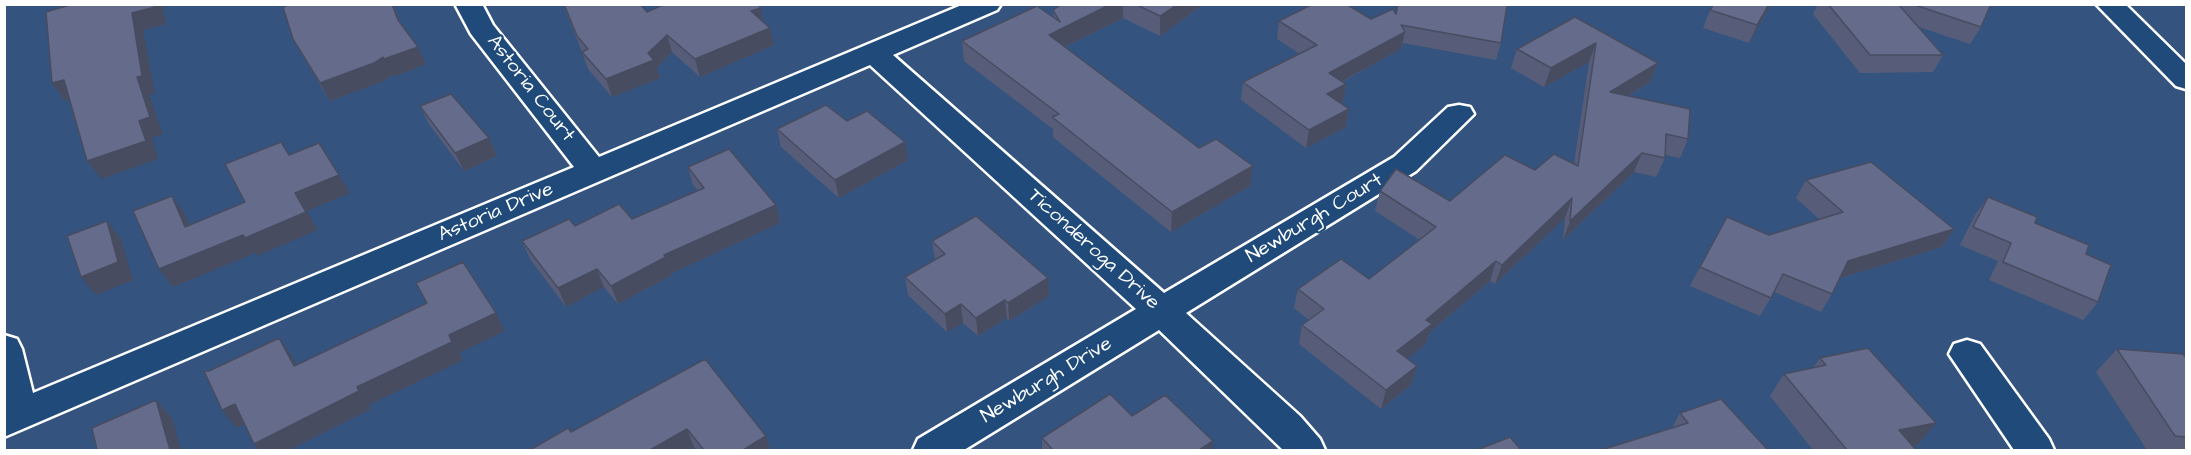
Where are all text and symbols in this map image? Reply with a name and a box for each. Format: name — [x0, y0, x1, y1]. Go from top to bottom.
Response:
street label: Astoria Court — [481, 31, 579, 147]
street label: Newburgh Court — [1242, 169, 1388, 269]
street label: Astoria Drive — [435, 178, 557, 248]
street label: Ticonderoga Drive — [1022, 184, 1164, 316]
street label: Newburgh Drive — [977, 332, 1117, 430]

